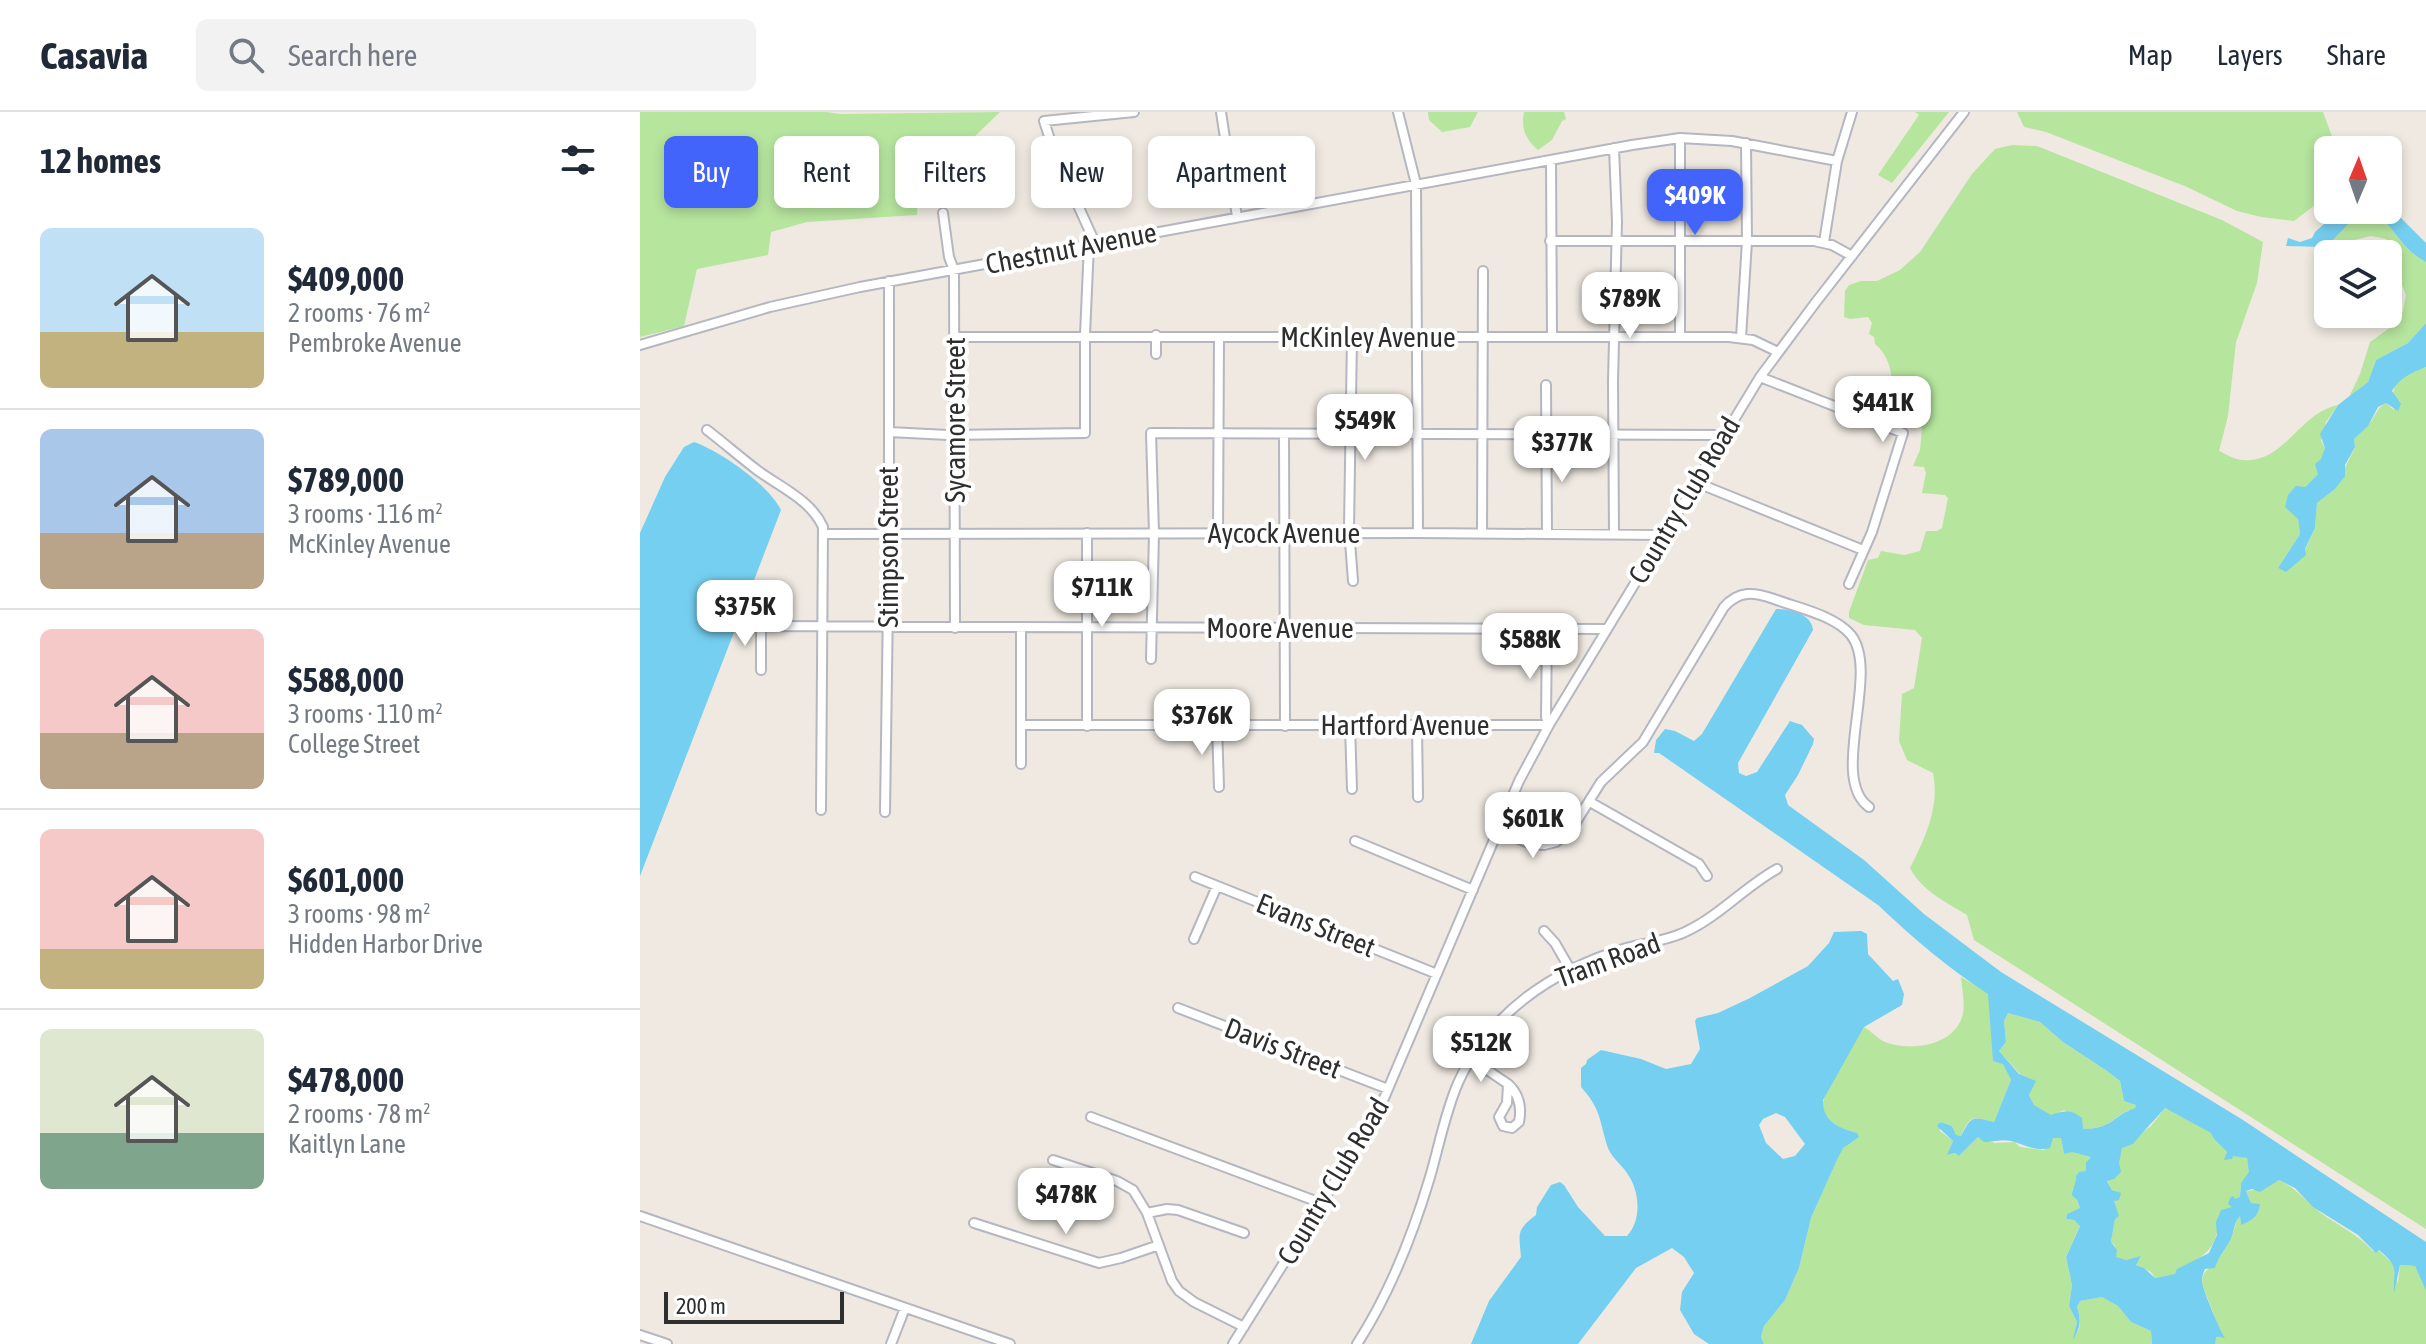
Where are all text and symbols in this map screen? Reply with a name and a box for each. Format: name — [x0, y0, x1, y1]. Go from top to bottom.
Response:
search box — [196, 19, 756, 91]
icon: search — [224, 33, 268, 77]
text: Casavia — [40, 34, 148, 77]
text: Search here — [288, 38, 417, 72]
text: Map — [2128, 39, 2173, 71]
text: Layers — [2217, 39, 2283, 71]
text: Share — [2327, 39, 2386, 71]
chip: Buy — [664, 136, 758, 208]
chip: Rent — [774, 136, 879, 208]
chip: Filters — [895, 136, 1015, 208]
chip: New — [1031, 136, 1132, 208]
chip: Apartment — [1148, 136, 1315, 208]
north arrow — [2314, 136, 2402, 224]
map controls — [2314, 136, 2402, 328]
icon: filters — [556, 138, 600, 182]
text: 12 homes — [40, 141, 161, 180]
pin: $409K — [1639, 169, 1751, 237]
text: $409K — [1665, 180, 1725, 210]
street label: Chestnut Avenue — [983, 216, 1159, 280]
button: layers — [2314, 240, 2402, 328]
text: $409,000 — [288, 259, 404, 298]
icon: home — [104, 260, 200, 356]
pin: $789K — [1574, 272, 1686, 340]
text: $789K — [1600, 283, 1660, 313]
text: 2 rooms · 76 m² — [288, 298, 430, 328]
street label: McKinley Avenue — [1280, 321, 1456, 353]
text: Pembroke Avenue — [288, 328, 461, 358]
street label: Sycamore Street — [939, 337, 971, 503]
pin: $441K — [1827, 376, 1939, 444]
text: $441K — [1853, 387, 1913, 417]
pin: $549K — [1309, 394, 1421, 462]
text: $549K — [1335, 405, 1395, 435]
street label: Country Club Road — [1622, 411, 1746, 589]
pin: $377K — [1506, 416, 1618, 484]
text: $377K — [1532, 427, 1592, 457]
text: $789,000 — [288, 460, 404, 499]
icon: home — [104, 461, 200, 557]
street label: Stimpson Street — [872, 466, 904, 628]
text: 3 rooms · 116 m² — [288, 499, 443, 529]
street label: Aycock Avenue — [1208, 517, 1360, 549]
text: McKinley Avenue — [288, 529, 451, 559]
pin: $711K — [1046, 561, 1158, 629]
text: $711K — [1072, 572, 1132, 602]
pin: $375K — [689, 580, 801, 648]
text: $375K — [715, 591, 775, 621]
street label: Moore Avenue — [1206, 612, 1354, 644]
pin: $588K — [1474, 613, 1586, 681]
text: $588K — [1500, 624, 1560, 654]
text: $588,000 — [288, 660, 404, 699]
icon: home — [104, 661, 200, 757]
pin: $376K — [1146, 689, 1258, 757]
text: 3 rooms · 110 m² — [288, 699, 443, 729]
text: $376K — [1172, 700, 1232, 730]
street label: Hartford Avenue — [1320, 709, 1490, 741]
text: College Street — [288, 729, 420, 759]
pin: $601K — [1477, 792, 1589, 860]
text: $601K — [1503, 803, 1563, 833]
text: $601,000 — [288, 860, 404, 899]
icon: home — [104, 861, 200, 957]
street label: Evans Street — [1252, 887, 1380, 963]
text: 3 rooms · 98 m² — [288, 899, 430, 929]
street label: Tram Road — [1551, 926, 1665, 994]
text: Hidden Harbor Drive — [288, 929, 483, 959]
street label: Davis Street — [1220, 1011, 1346, 1085]
pin: $512K — [1425, 1016, 1537, 1084]
text: $512K — [1451, 1027, 1511, 1057]
text: $478,000 — [288, 1060, 404, 1099]
icon: home — [104, 1061, 200, 1157]
street label: Country Club Road — [1271, 1092, 1395, 1270]
text: 2 rooms · 78 m² — [288, 1099, 430, 1129]
text: Kaitlyn Lane — [288, 1129, 406, 1159]
pin: $478K — [1010, 1168, 1122, 1236]
text: $478K — [1036, 1179, 1096, 1209]
scale bar — [664, 1288, 844, 1324]
text: 200 m — [676, 1293, 726, 1319]

